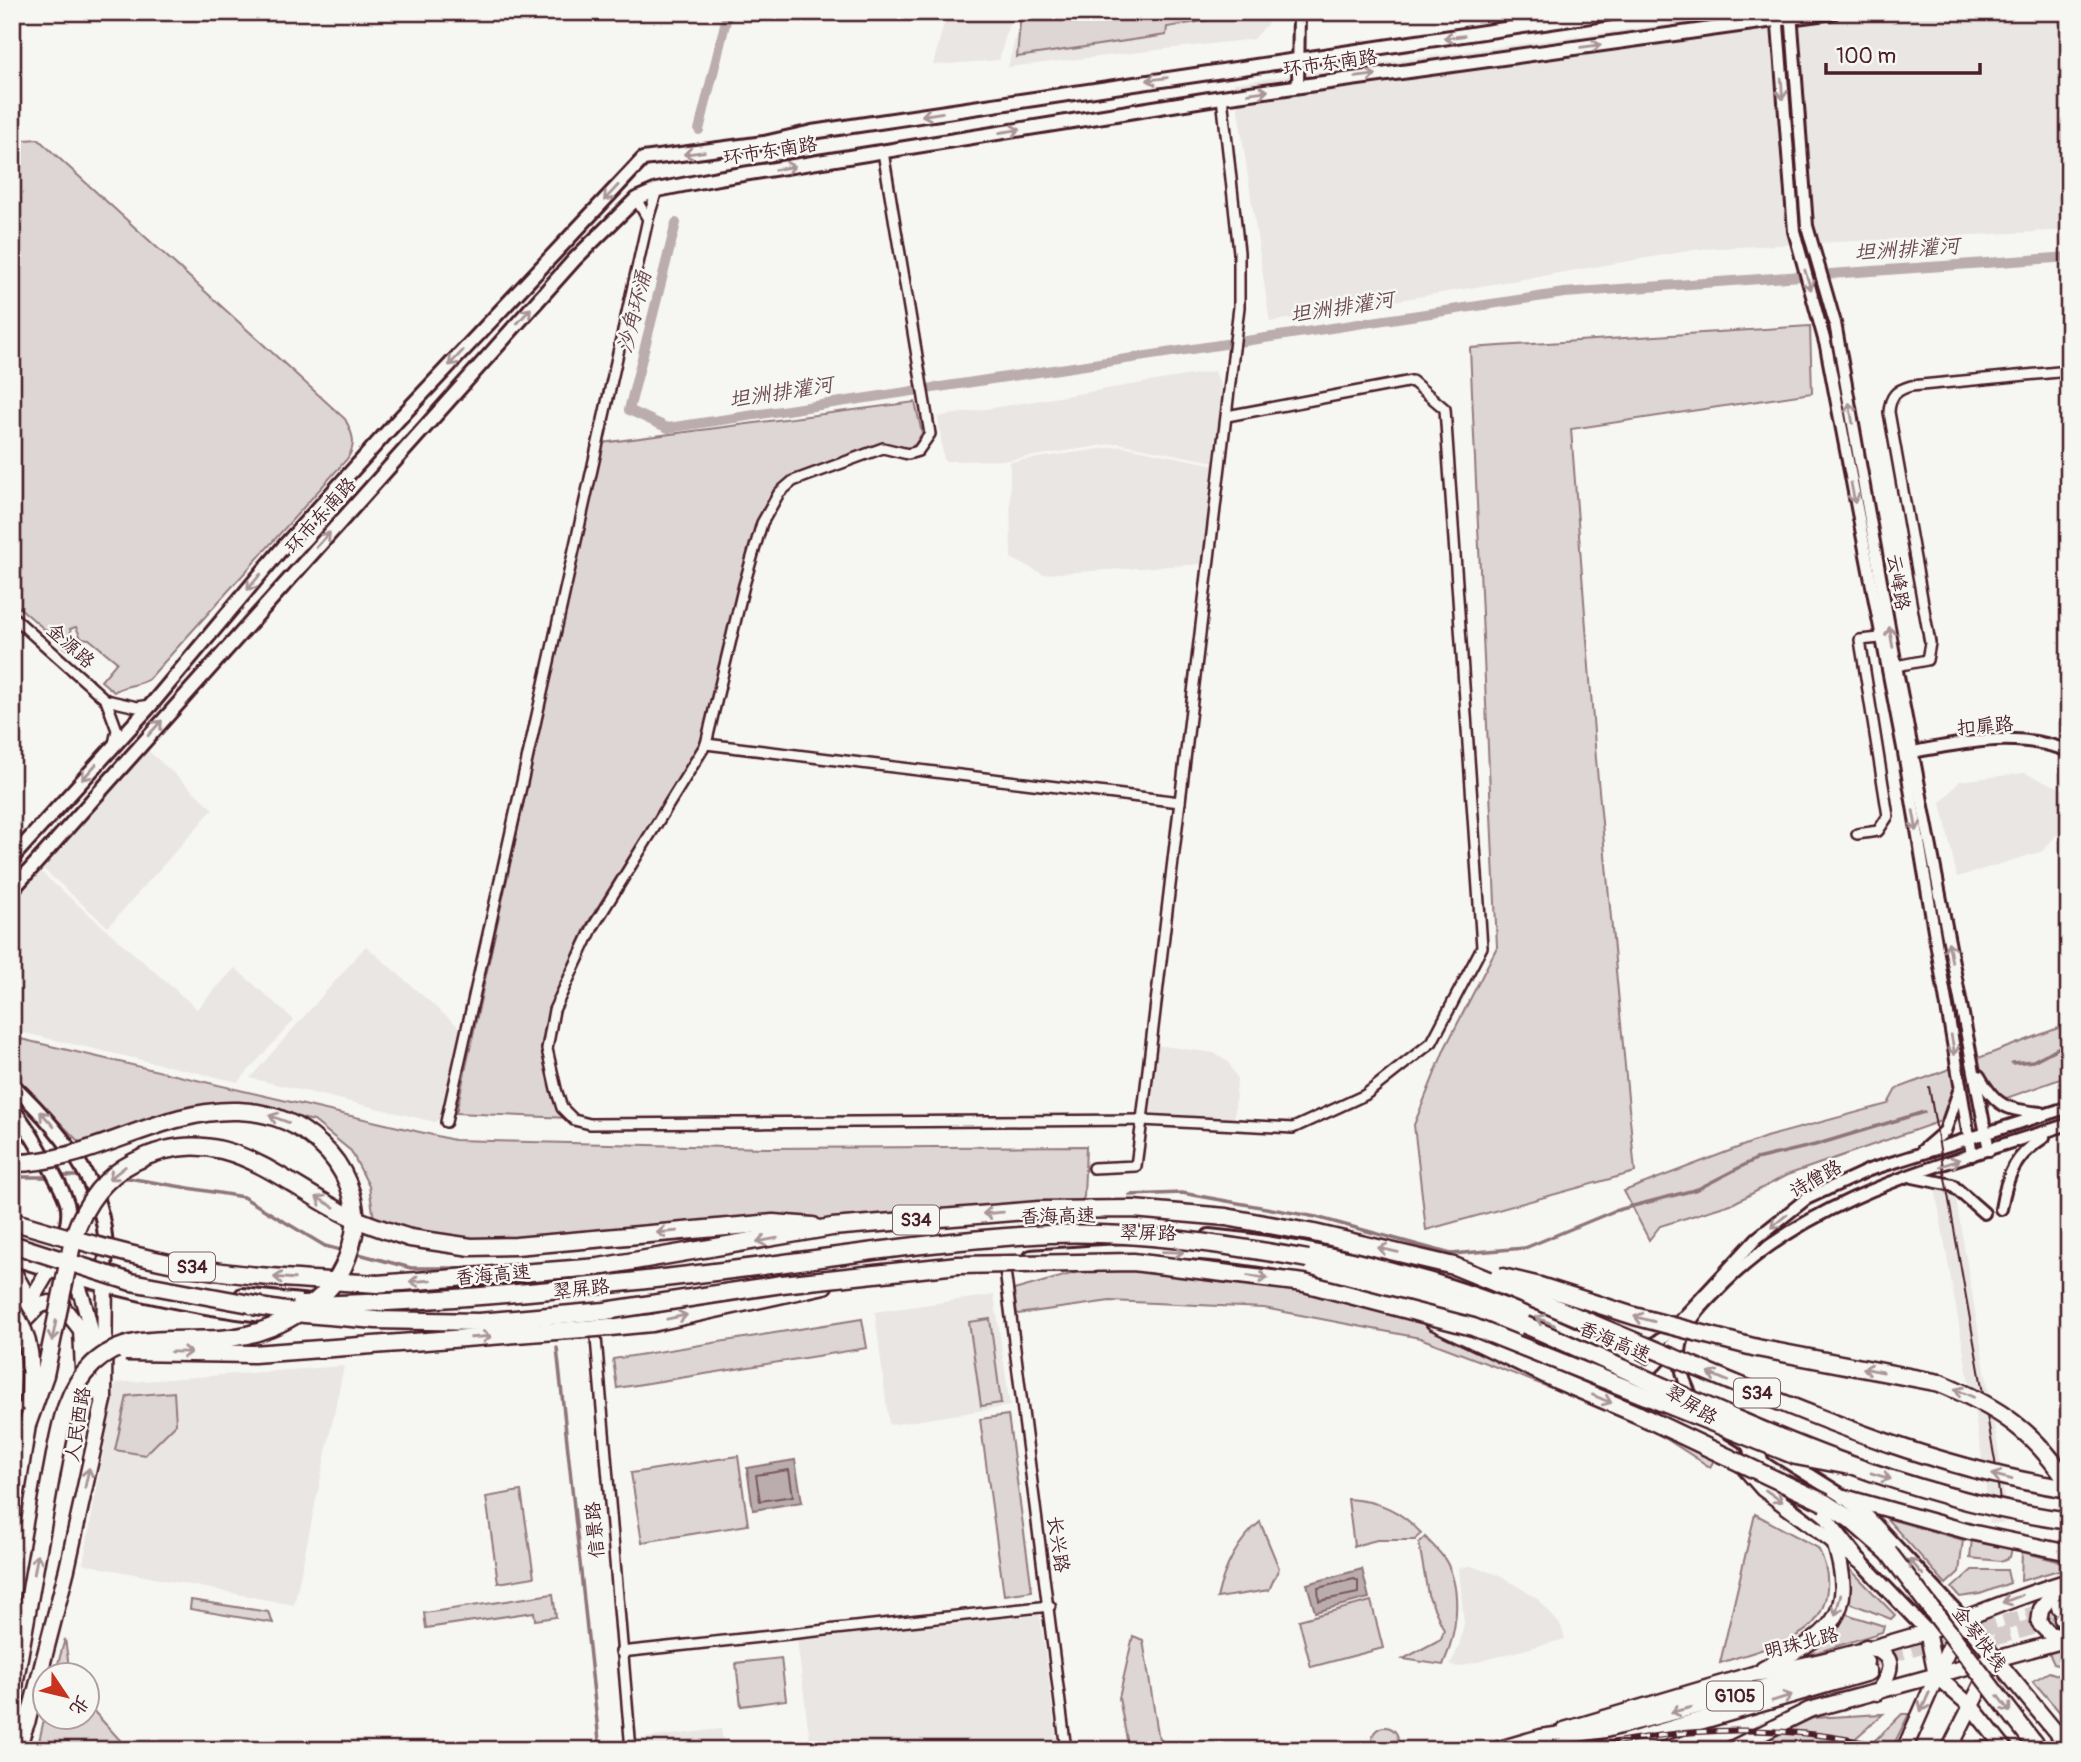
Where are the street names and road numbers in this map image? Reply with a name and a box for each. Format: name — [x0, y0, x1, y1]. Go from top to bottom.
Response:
street label: 环市东南路 — [1281, 44, 1379, 81]
street label: 环市东南路 — [721, 132, 819, 170]
street label: 环市东南路 — [280, 472, 361, 559]
street label: 云峰路 — [1881, 552, 1915, 612]
street label: 金源路 — [41, 618, 100, 674]
street label: 扣扉路 — [1956, 712, 2015, 740]
street label: 诗僧路 — [1785, 1155, 1846, 1203]
street label: 香海高速 — [1020, 1203, 1096, 1229]
road number: S34 — [893, 1205, 939, 1234]
street label: 翠屏路 — [1119, 1221, 1177, 1245]
road number: S34 — [169, 1252, 215, 1282]
street label: 香海高速 — [454, 1260, 532, 1290]
street label: 翠屏路 — [551, 1274, 611, 1304]
street label: 香海高速 — [1575, 1316, 1654, 1368]
road number: S34 — [1734, 1378, 1780, 1408]
street label: 翠屏路 — [1661, 1380, 1722, 1430]
street label: 人民西路 — [60, 1385, 96, 1464]
street label: 信景路 — [581, 1500, 609, 1559]
street label: 长兴路 — [1042, 1514, 1074, 1574]
street label: 金琴快线 — [1947, 1601, 2012, 1676]
street label: 明珠北路 — [1761, 1622, 1841, 1664]
road number: G105 — [1707, 1681, 1763, 1710]

